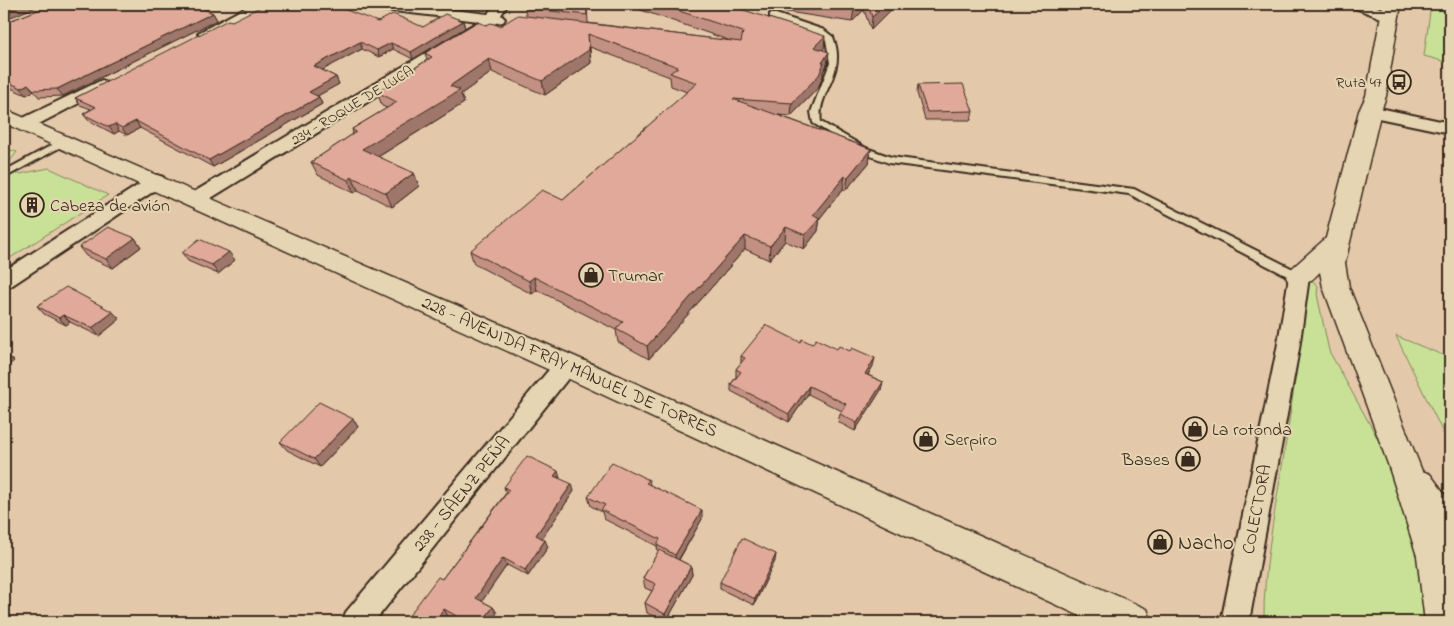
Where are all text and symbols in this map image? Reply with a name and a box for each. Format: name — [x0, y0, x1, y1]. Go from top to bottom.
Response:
street label: 234 - ROQUE DE LUCA — [287, 60, 418, 151]
bus stop icon: Ruta 47 — [1386, 69, 1412, 95]
place label: Ruta 47 — [1336, 72, 1382, 94]
building icon: Cabeza de avión — [19, 192, 45, 218]
place label: Cabeza de avión — [50, 194, 170, 220]
shop icon: Trumar — [578, 262, 604, 288]
place label: Trumar — [608, 264, 664, 290]
street label: 228 - AVENIDA FRAY MANUEL DE TORRES — [417, 291, 721, 445]
shop icon: La rotonda — [1182, 416, 1208, 442]
place label: La rotonda — [1212, 418, 1292, 444]
shop icon: Serpiro — [913, 426, 939, 452]
place label: Serpiro — [944, 428, 997, 454]
street label: 238 - SÁENZ PEÑA — [408, 431, 518, 558]
shop icon: Bases — [1175, 446, 1201, 472]
place label: Bases — [1121, 448, 1170, 474]
street label: COLECTORA — [1237, 462, 1279, 556]
shop icon: Nacho — [1147, 529, 1173, 555]
place label: Nacho — [1178, 529, 1234, 559]

